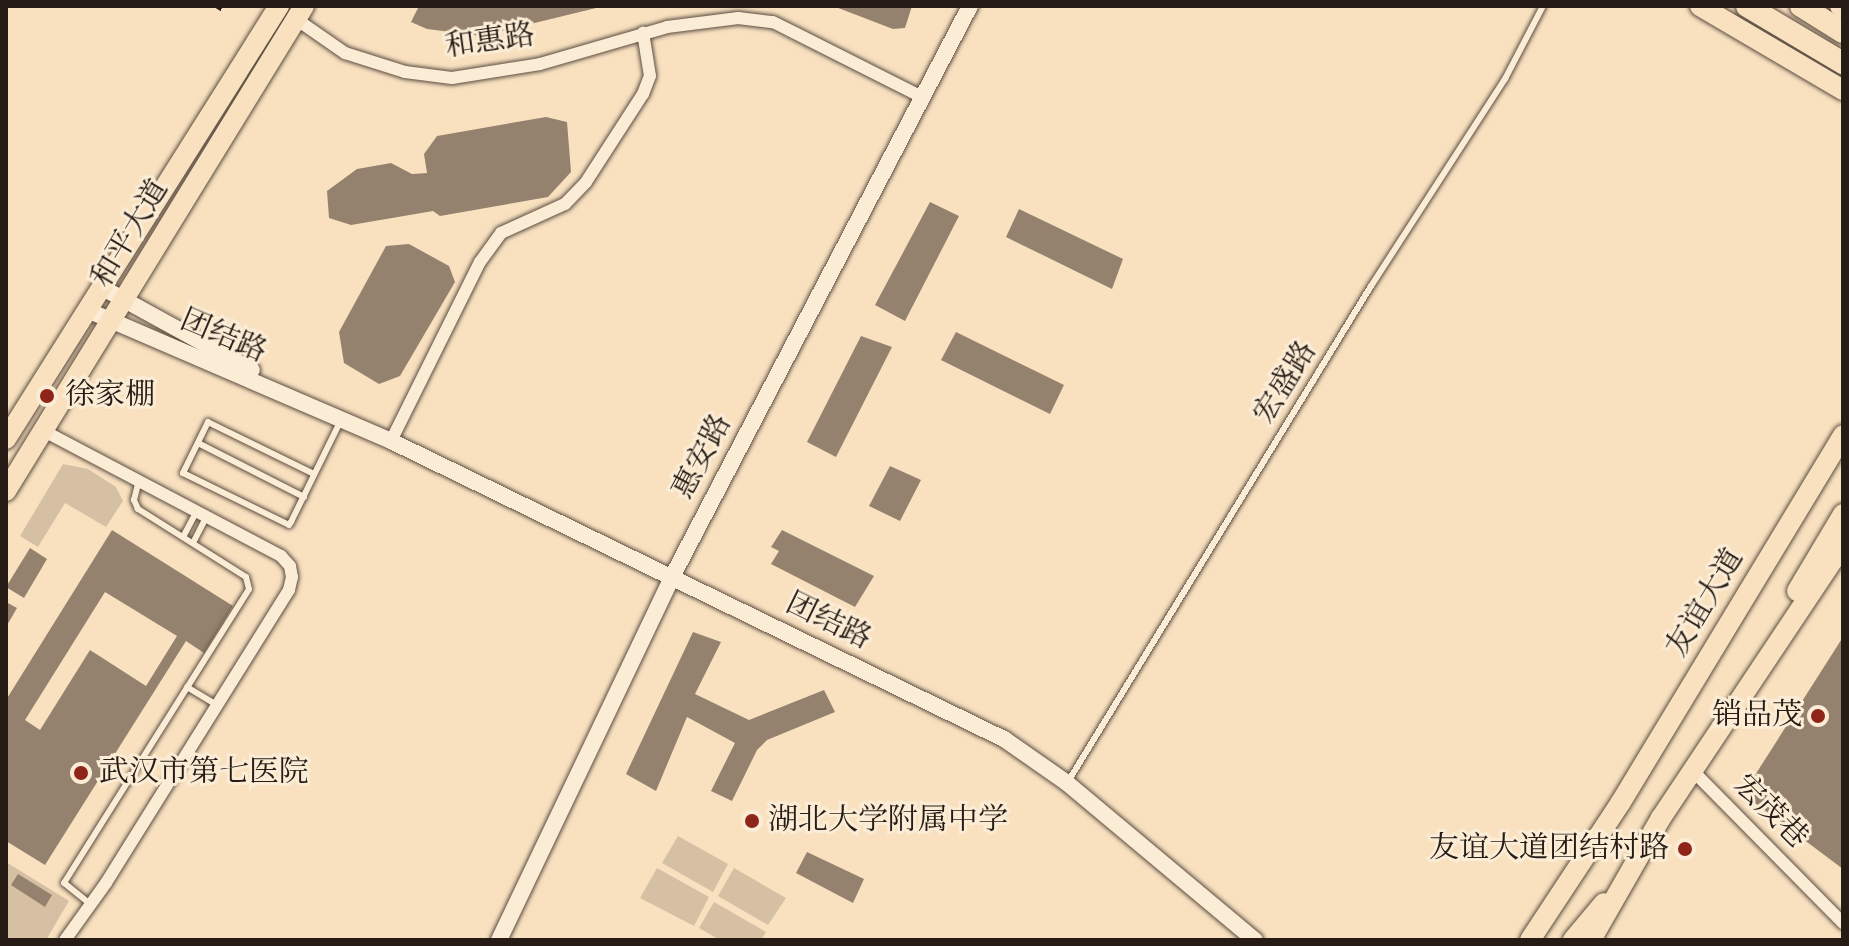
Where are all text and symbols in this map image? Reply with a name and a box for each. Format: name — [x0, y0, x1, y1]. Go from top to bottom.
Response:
street label: 和惠路 — [443, 18, 537, 66]
street label: 和平大道 — [85, 173, 177, 295]
street label: 团结路 — [175, 303, 271, 371]
street label: 宏盛路 — [1247, 335, 1325, 431]
place label: 徐家棚 — [65, 378, 155, 414]
marker: 徐家棚 — [36, 385, 58, 407]
street label: 惠安路 — [666, 409, 740, 505]
street label: 友谊大道 — [1660, 542, 1752, 664]
street label: 团结路 — [780, 586, 876, 658]
place label: 销品茂 — [1712, 698, 1802, 734]
marker: 销品茂 — [1809, 707, 1827, 725]
place label: 武汉市第七医院 — [99, 755, 309, 791]
marker: 武汉市第七医院 — [70, 762, 92, 784]
street label: 宏茂巷 — [1725, 767, 1815, 857]
place label: 湖北大学附属中学 — [768, 803, 1008, 839]
marker: 湖北大学附属中学 — [743, 812, 761, 830]
place label: 友谊大道团结村路 — [1429, 831, 1669, 867]
marker: 友谊大道团结村路 — [1676, 840, 1694, 858]

